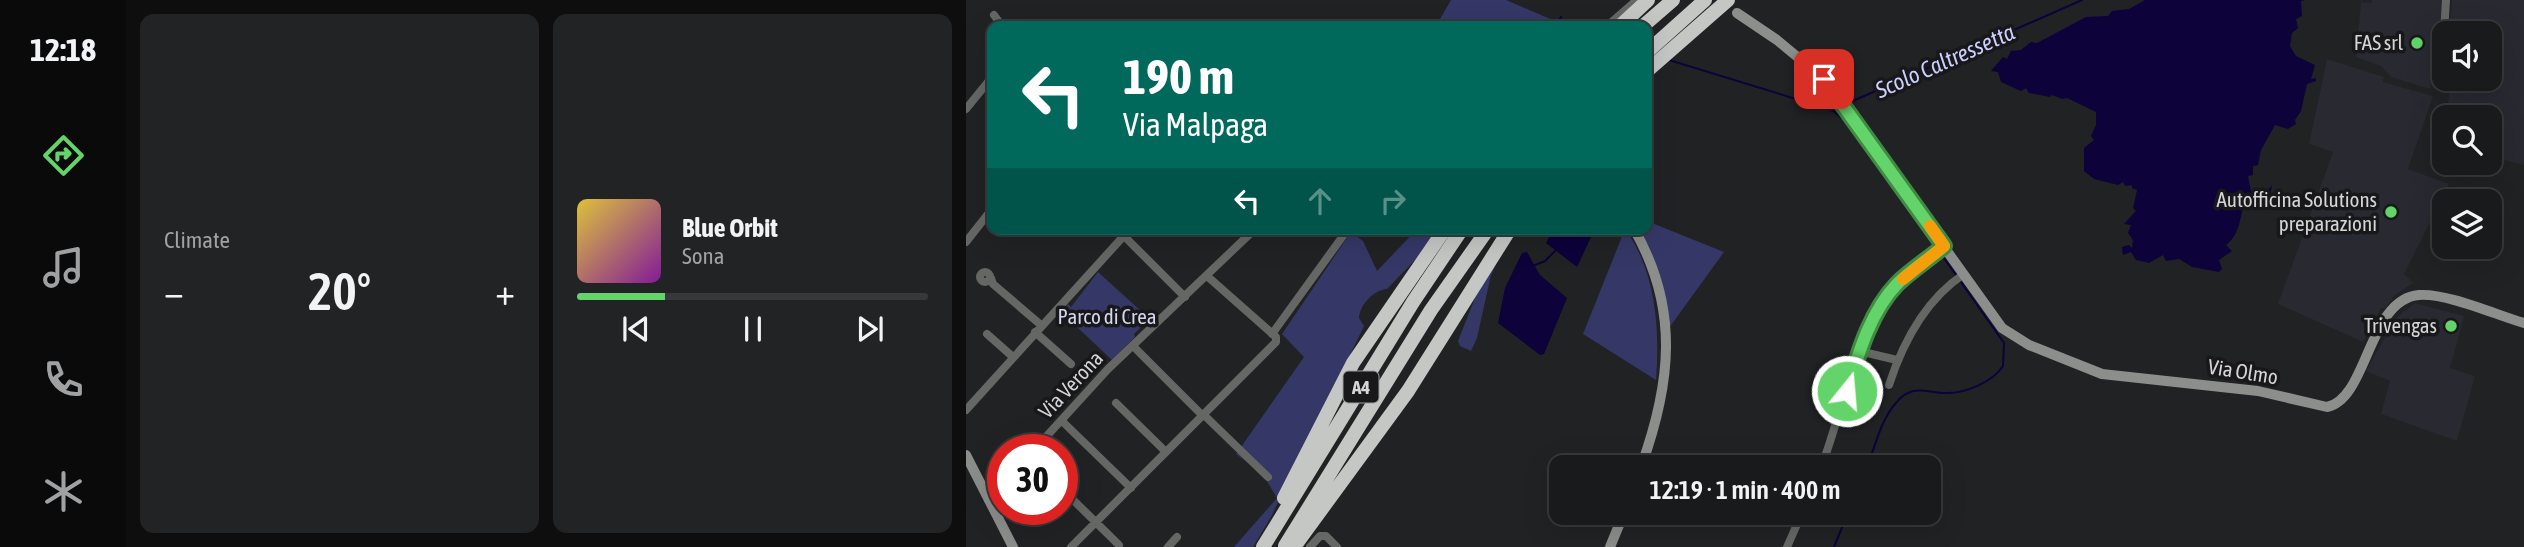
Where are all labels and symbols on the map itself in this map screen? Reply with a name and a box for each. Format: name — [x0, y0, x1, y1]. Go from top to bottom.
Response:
water label: Scolo Caltressetta — [1871, 19, 2019, 104]
place label: FAS srl — [2354, 30, 2403, 54]
marker: FAS srl — [2409, 35, 2425, 51]
pin — [1794, 49, 1854, 109]
place label: Autofficina Solutions preparazioni — [2216, 187, 2377, 235]
marker: Autofficina Solutions preparazioni — [2383, 204, 2399, 220]
park label: Parco di Crea — [1058, 304, 1156, 328]
place label: Trivengas — [2364, 313, 2437, 337]
marker: Trivengas — [2443, 318, 2459, 334]
street label: Via Verona — [1033, 346, 1107, 423]
position arrow — [1810, 354, 1884, 428]
street label: Via Olmo — [2206, 354, 2280, 388]
road number: A4 — [1344, 372, 1378, 402]
speed limit sign: 30 — [987, 434, 1078, 525]

